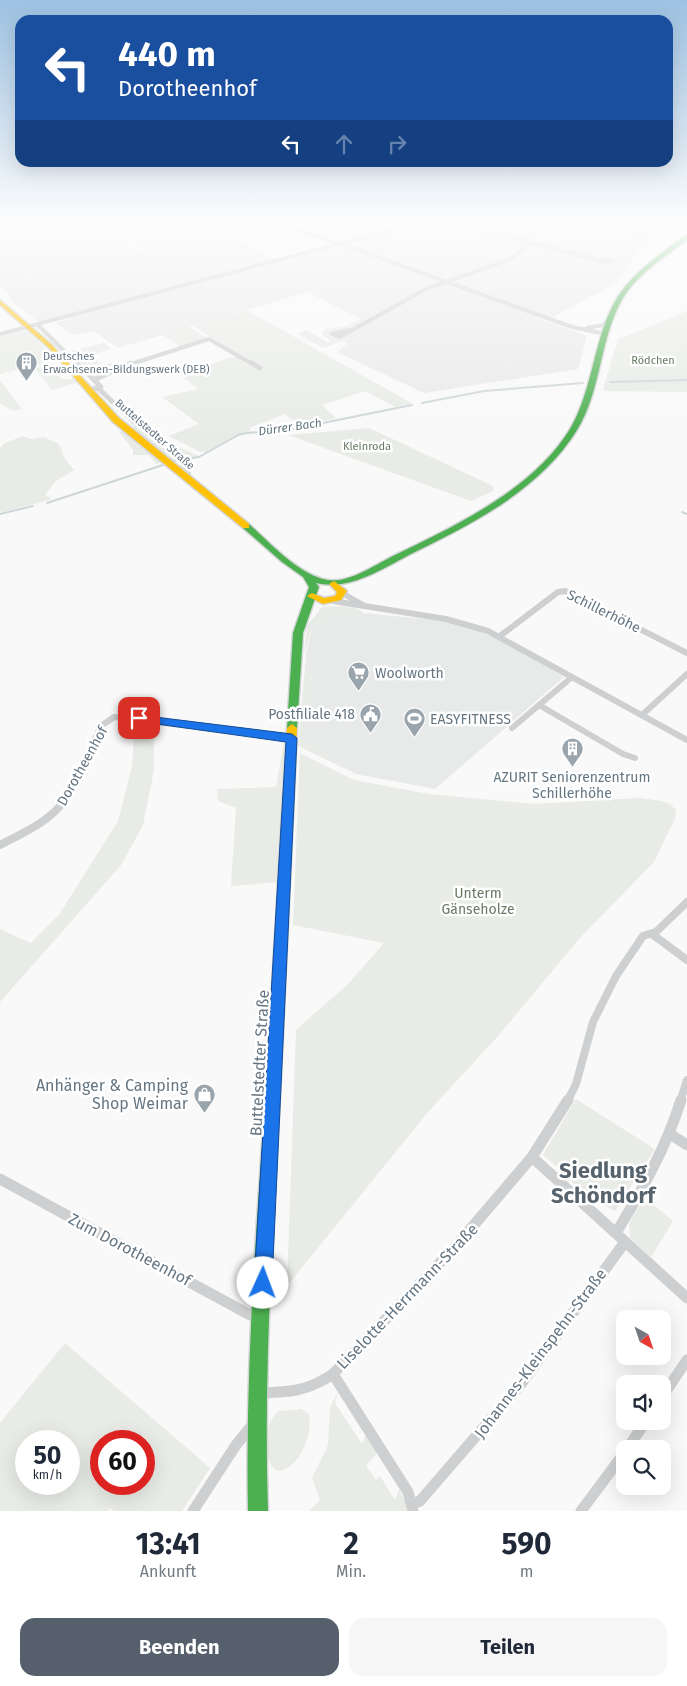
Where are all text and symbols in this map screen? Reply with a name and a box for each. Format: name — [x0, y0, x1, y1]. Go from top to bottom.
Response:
text: 440 m — [118, 33, 216, 75]
icon: left — [35, 35, 100, 100]
text: Dorotheenhof — [118, 75, 257, 102]
icon: left — [277, 130, 305, 158]
icon: ahead — [330, 130, 358, 158]
icon: right — [383, 130, 411, 158]
building icon: Deutsches Erwachsenen-Bildungswerk (DEB) — [15, 350, 39, 381]
place label: Deutsches Erwachsenen-Bildungswerk (DEB) — [43, 350, 210, 376]
park label: Rödchen — [631, 354, 675, 367]
street label: Buttelstedter Straße — [112, 396, 197, 472]
water label: Dürrer Bach — [257, 416, 323, 438]
park label: Kleinroda — [343, 440, 391, 453]
street label: Schillerhöhe — [564, 586, 643, 637]
supermarket icon: Woolworth — [347, 661, 371, 692]
place label: Woolworth — [375, 665, 444, 682]
pin — [118, 697, 160, 739]
public building icon: Postfiliale 418 — [359, 702, 383, 733]
icon: arrive — [125, 704, 153, 732]
place label: Postfiliale 418 — [268, 706, 355, 723]
sports icon: EASYFITNESS — [402, 707, 426, 738]
place label: EASYFITNESS — [430, 711, 511, 728]
street label: Dorotheenhof — [54, 722, 112, 809]
building icon: AZURIT Seniorenzentrum Schillerhöhe — [560, 737, 584, 768]
place label: AZURIT Seniorenzentrum Schillerhöhe — [494, 769, 650, 802]
park label: Unterm Gänseholze — [441, 885, 515, 918]
street label: Buttelstedter Straße — [246, 989, 273, 1137]
place label: Anhänger & Camping Shop Weimar — [36, 1076, 189, 1113]
shop icon: Anhänger & Camping Shop Weimar — [192, 1082, 216, 1113]
district label: Siedlung Schöndorf — [551, 1157, 657, 1209]
street label: Zum Dorotheenhof — [65, 1209, 196, 1291]
street label: Liselotte-Herrmann-Straße — [333, 1220, 482, 1373]
position arrow — [236, 1256, 288, 1308]
street label: Johannes-Kleinspehn-Straße — [470, 1265, 610, 1442]
north arrow — [616, 1310, 671, 1365]
map controls — [616, 1310, 671, 1495]
button: sound — [616, 1375, 671, 1430]
speed limit sign: 60 — [90, 1430, 155, 1495]
button: search — [616, 1440, 671, 1495]
text: 50 — [33, 1441, 62, 1471]
text: km/h — [33, 1468, 62, 1482]
text: 13:41 — [135, 1526, 201, 1562]
text: 2 — [343, 1526, 359, 1562]
text: 590 — [502, 1526, 552, 1562]
text: Ankunft — [140, 1562, 196, 1581]
text: Min. — [336, 1562, 366, 1581]
text: m — [520, 1562, 533, 1581]
button: Beenden — [20, 1618, 339, 1676]
button: Teilen — [349, 1618, 667, 1676]

